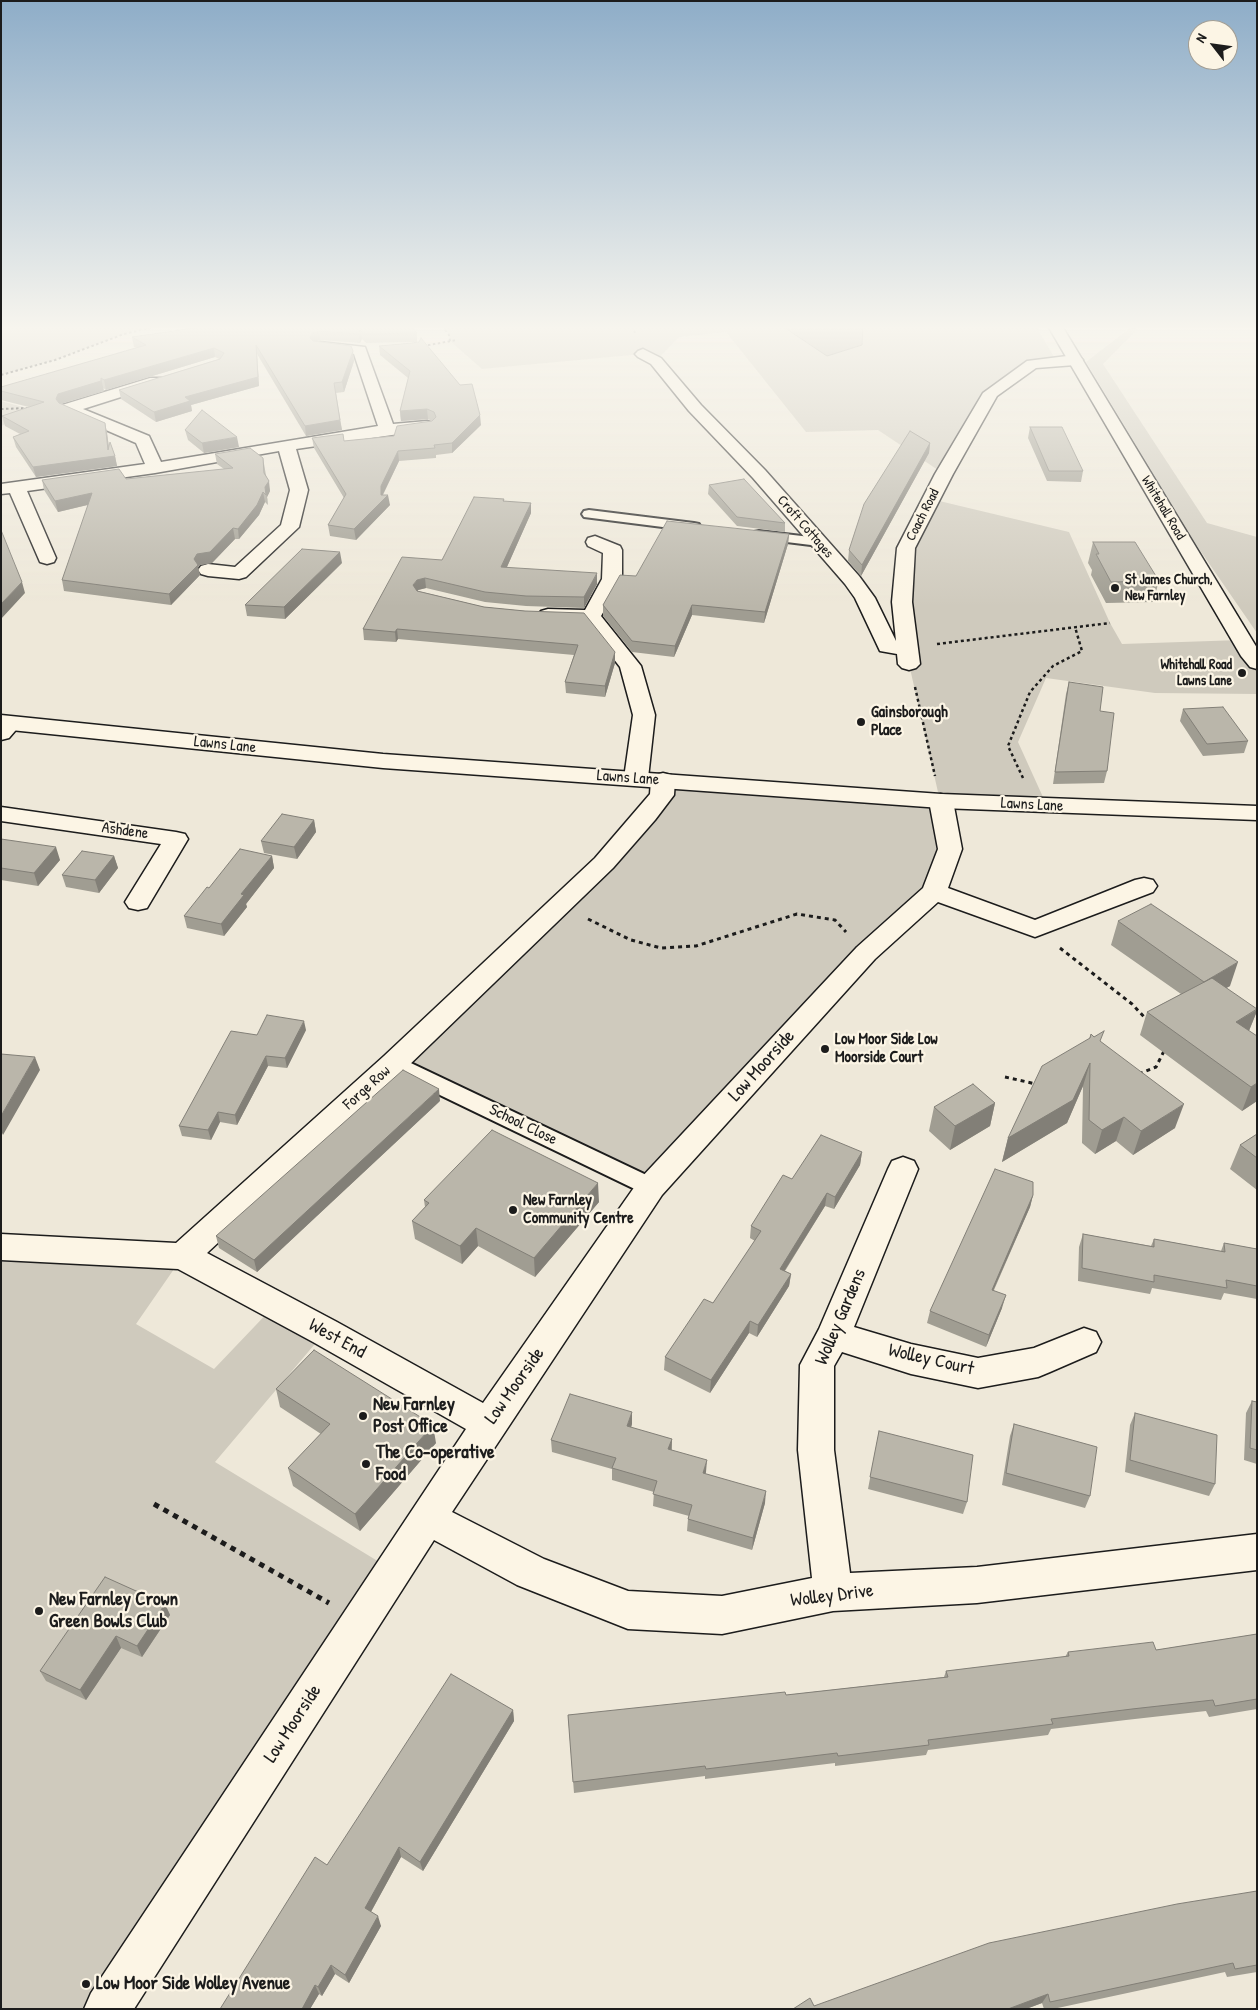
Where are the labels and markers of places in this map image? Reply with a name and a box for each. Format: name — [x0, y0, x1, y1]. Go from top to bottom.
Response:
place label: St James Church, New Farnley — [1125, 572, 1213, 604]
marker: St James Church, New Farnley — [1109, 582, 1121, 594]
place label: Whitehall Road Lawns Lane — [1160, 657, 1232, 690]
marker: Whitehall Road Lawns Lane — [1236, 667, 1248, 679]
place label: Gainsborough Place — [871, 703, 948, 741]
marker: Gainsborough Place — [855, 716, 867, 728]
place label: Low Moor Side Low Moorside Court — [835, 1030, 938, 1068]
marker: Low Moor Side Low Moorside Court — [819, 1043, 831, 1055]
place label: New Farnley Community Centre — [523, 1191, 634, 1229]
marker: New Farnley Community Centre — [507, 1204, 519, 1216]
place label: New Farnley Post Office — [373, 1394, 455, 1438]
marker: New Farnley Post Office — [357, 1410, 369, 1422]
place label: The Co-operative Food — [376, 1442, 495, 1486]
marker: The Co-operative Food — [360, 1458, 372, 1470]
place label: New Farnley Crown Green Bowls Club — [49, 1589, 178, 1633]
marker: New Farnley Crown Green Bowls Club — [33, 1605, 45, 1617]
place label: Low Moor Side Wolley Avenue — [96, 1973, 290, 1995]
marker: Low Moor Side Wolley Avenue — [80, 1978, 92, 1990]

